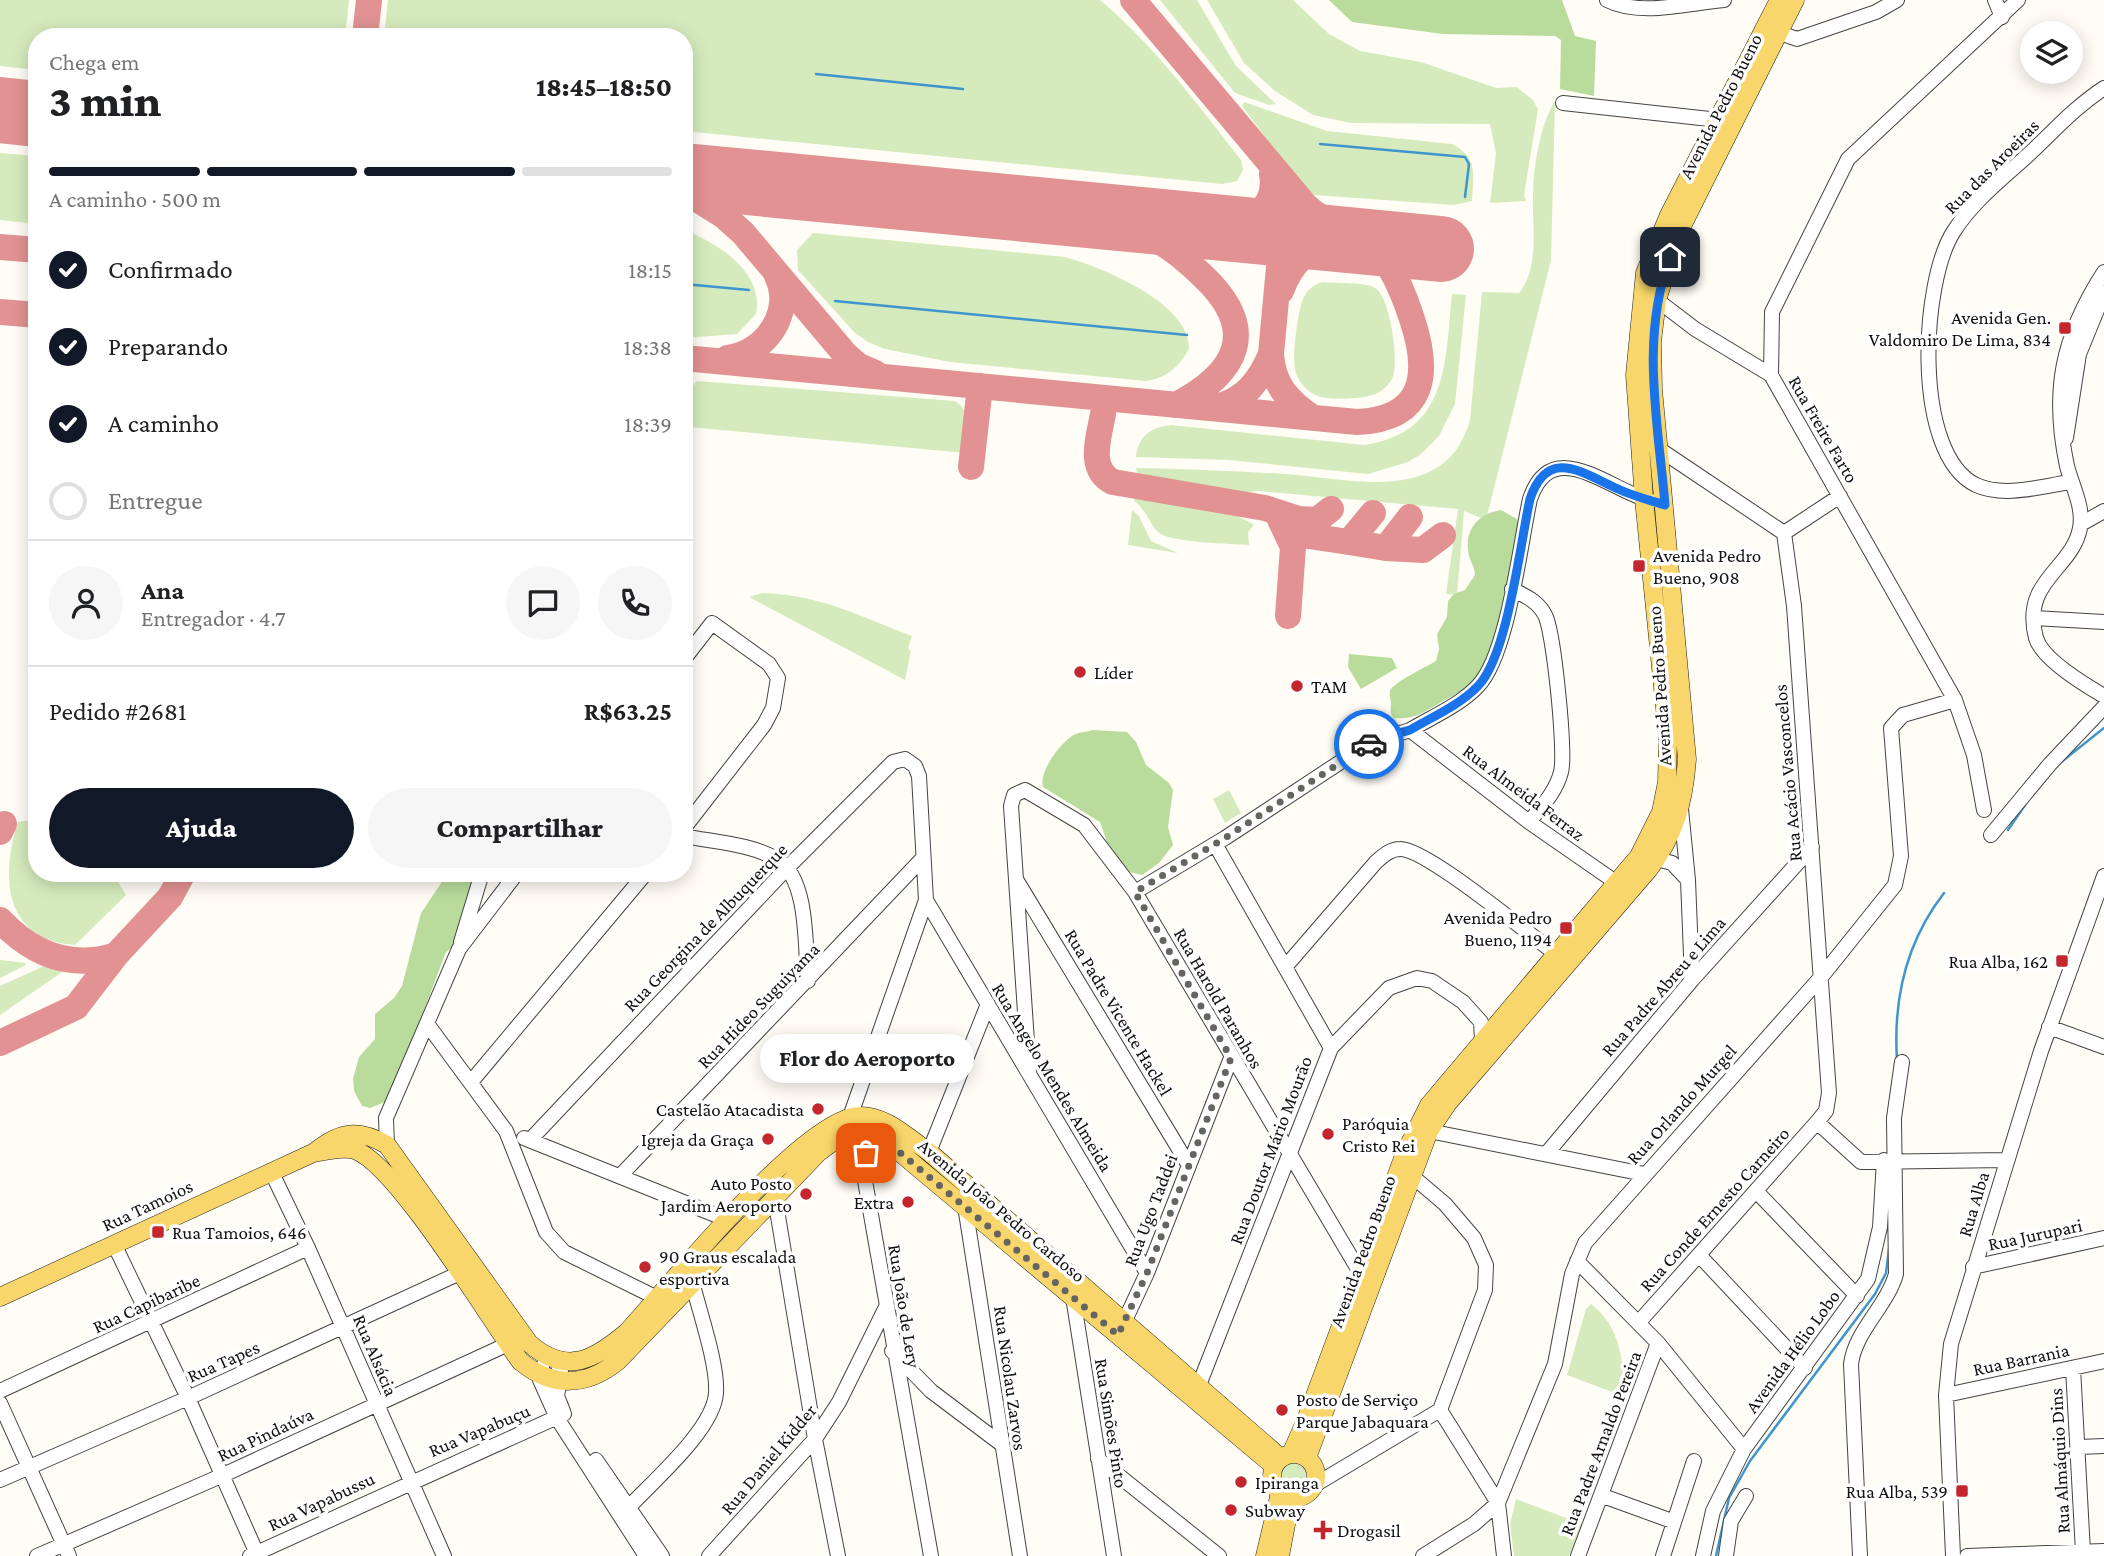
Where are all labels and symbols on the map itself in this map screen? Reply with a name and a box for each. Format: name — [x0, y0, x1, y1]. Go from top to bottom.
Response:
street label: Avenida Pedro Bueno — [1675, 30, 1766, 182]
street label: Rua das Aroeiras — [1940, 115, 2043, 218]
pin — [1640, 227, 1700, 287]
place label: Avenida Gen. Valdomiro De Lima, 834 — [1869, 307, 2051, 350]
marker: Avenida Gen. Valdomiro De Lima, 834 — [2057, 320, 2073, 336]
street label: Rua Freire Farto — [1784, 372, 1863, 486]
place label: Avenida Pedro Bueno, 908 — [1653, 545, 1761, 588]
marker: Avenida Pedro Bueno, 908 — [1631, 558, 1647, 574]
street label: Avenida Pedro Bueno — [1643, 605, 1676, 767]
place label: Líder — [1094, 662, 1134, 683]
marker: Líder — [1072, 664, 1088, 680]
place label: TAM — [1311, 676, 1347, 697]
marker: TAM — [1289, 678, 1305, 694]
street label: Rua Acácio Vasconcelos — [1769, 684, 1806, 862]
courier — [1334, 709, 1404, 779]
street label: Rua Almeida Ferraz — [1459, 740, 1589, 845]
street label: Rua Georgina de Albuquerque — [619, 839, 791, 1016]
place label: Avenida Pedro Bueno, 1194 — [1444, 907, 1552, 950]
street label: Rua Padre Abreu e Lima — [1597, 912, 1730, 1060]
marker: Avenida Pedro Bueno, 1194 — [1558, 920, 1574, 936]
street label: Rua Harold Paranhos — [1170, 924, 1267, 1072]
street label: Rua Padre Vicente Hackel — [1061, 925, 1177, 1099]
street label: Rua Hideo Suguiyama — [693, 938, 824, 1072]
place label: Rua Alba, 162 — [1948, 951, 2048, 972]
marker: Rua Alba, 162 — [2054, 953, 2070, 969]
street label: Rua Angelo Mendes Almeida — [988, 979, 1117, 1175]
callout: Flor do Aeroporto — [759, 1034, 973, 1083]
street label: Rua Orlando Murgel — [1622, 1040, 1741, 1168]
street label: Rua Doutor Mário Mourão — [1225, 1053, 1316, 1247]
place label: Castelão Atacadista — [656, 1099, 804, 1120]
marker: Castelão Atacadista — [810, 1101, 826, 1117]
place label: Paróquia Cristo Rei — [1342, 1113, 1415, 1156]
pin — [836, 1123, 896, 1183]
street label: Rua Conde Ernesto Carneiro — [1635, 1123, 1794, 1296]
marker: Paróquia Cristo Rei — [1320, 1126, 1336, 1142]
place label: Igreja da Graça — [641, 1129, 754, 1151]
marker: Igreja da Graça — [760, 1131, 776, 1147]
street label: Avenida João Pedro Cardoso — [914, 1134, 1089, 1286]
street label: Rua Ugo Taddei — [1119, 1151, 1182, 1269]
street label: Rua Alba — [1954, 1169, 1993, 1239]
street label: Avenida Pedro Bueno — [1325, 1172, 1400, 1330]
place label: Auto Posto Jardim Aeroporto — [659, 1173, 792, 1216]
street label: Rua Tamoios — [98, 1175, 196, 1236]
marker: Auto Posto Jardim Aeroporto — [798, 1186, 814, 1202]
place label: Extra — [854, 1192, 894, 1213]
marker: Extra — [900, 1194, 916, 1210]
street label: Rua Jurupari — [1986, 1214, 2084, 1255]
place label: Rua Tamoios, 646 — [172, 1222, 307, 1243]
marker: Rua Tamoios, 646 — [150, 1224, 166, 1240]
street label: Rua João de Lery — [884, 1243, 925, 1370]
place label: 90 Graus escalada esportiva — [659, 1246, 797, 1289]
marker: 90 Graus escalada esportiva — [637, 1259, 653, 1275]
street label: Rua Capibaribe — [89, 1269, 203, 1337]
street label: Avenida Hélio Lobo — [1741, 1286, 1844, 1417]
street label: Rua Nicolau Zarvos — [990, 1304, 1031, 1452]
street label: Rua Alsácia — [349, 1311, 402, 1399]
street label: Rua Tapes — [184, 1336, 263, 1387]
street label: Rua Barrania — [1971, 1339, 2071, 1380]
street label: Rua Padre Arnaldo Pereira — [1556, 1348, 1645, 1538]
street label: Rua Simões Pinto — [1091, 1357, 1132, 1489]
street label: Rua Almáquio Dins — [2045, 1388, 2074, 1534]
place label: Posto de Serviço Parque Jabaquara — [1296, 1389, 1429, 1432]
street label: Rua Vapabuçu — [425, 1400, 533, 1461]
street label: Rua Daniel Kidder — [716, 1400, 821, 1519]
marker: Posto de Serviço Parque Jabaquara — [1274, 1402, 1290, 1418]
street label: Rua Pindaúva — [214, 1403, 317, 1466]
street label: Rua Vapabussu — [265, 1468, 378, 1535]
place label: Ipiranga — [1255, 1472, 1319, 1493]
marker: Ipiranga — [1233, 1474, 1249, 1490]
place label: Rua Alba, 539 — [1846, 1481, 1948, 1502]
marker: Rua Alba, 539 — [1954, 1483, 1970, 1499]
place label: Subway — [1245, 1500, 1305, 1521]
marker: Subway — [1223, 1502, 1239, 1518]
place label: Drogasil — [1337, 1520, 1401, 1541]
marker: Drogasil — [1315, 1522, 1331, 1538]

